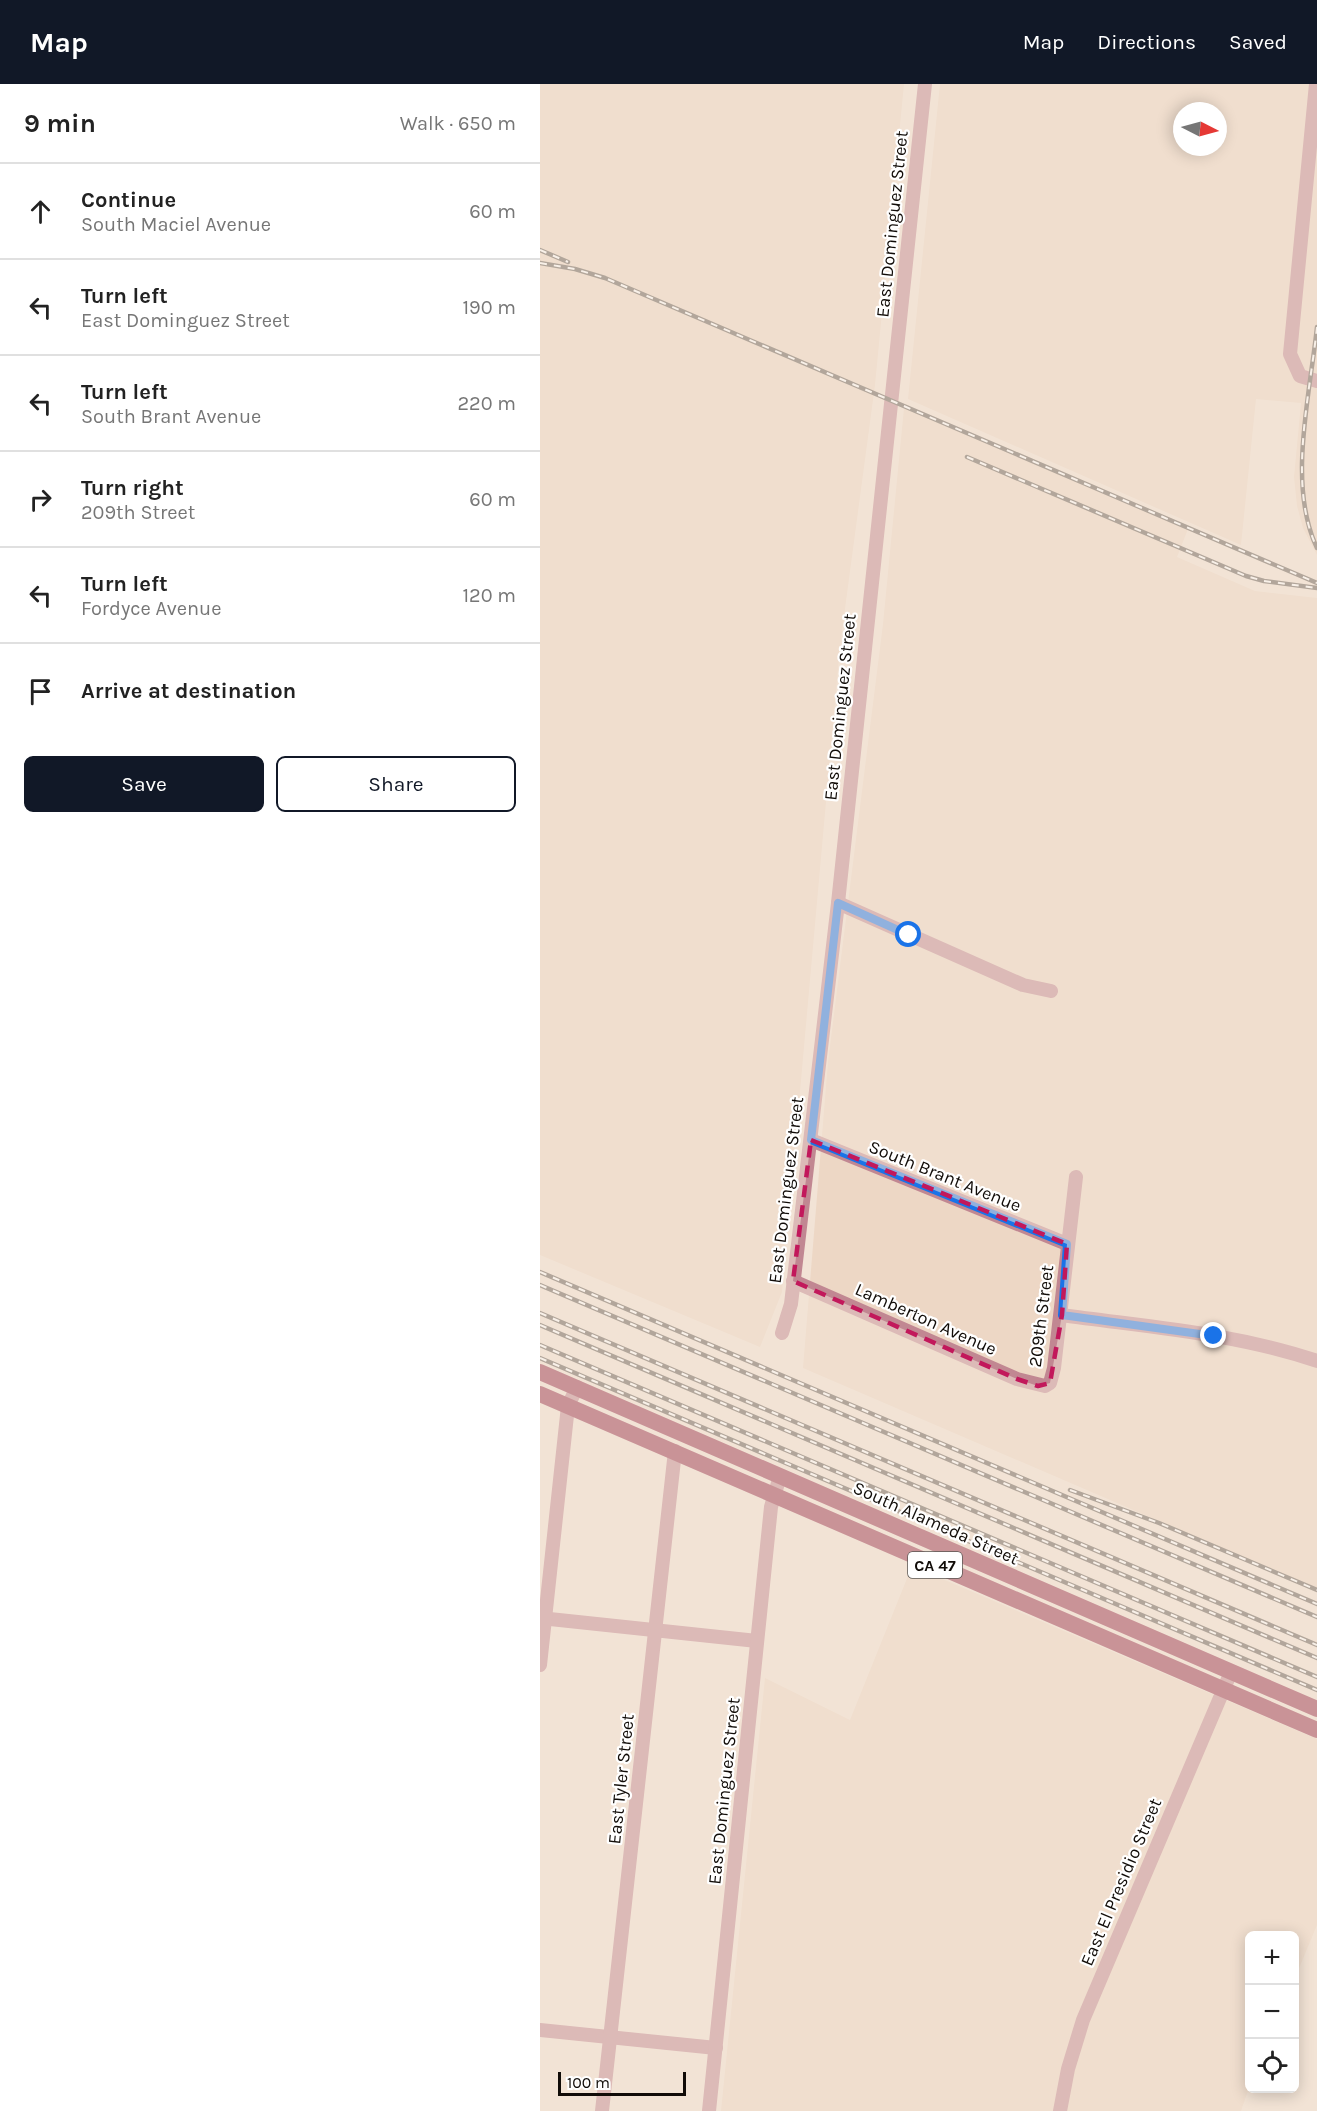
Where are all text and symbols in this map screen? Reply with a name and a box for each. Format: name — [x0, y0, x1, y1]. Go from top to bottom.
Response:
text: Map — [30, 26, 88, 59]
text: Map — [1023, 30, 1064, 54]
text: Directions — [1097, 30, 1196, 54]
text: Saved — [1229, 30, 1287, 54]
north arrow — [1173, 102, 1227, 156]
text: 9 min — [24, 108, 96, 139]
text: Walk · 650 m — [400, 112, 516, 135]
street label: East Dominguez Street — [871, 129, 913, 319]
text: Continue — [81, 187, 176, 213]
icon: ahead — [24, 195, 57, 228]
text: 60 m — [469, 200, 516, 223]
text: South Maciel Avenue — [81, 213, 271, 236]
text: Turn left — [81, 283, 168, 309]
icon: left — [24, 291, 57, 324]
text: 190 m — [462, 296, 516, 319]
text: East Dominguez Street — [81, 309, 290, 332]
text: Turn left — [81, 379, 168, 405]
icon: left — [24, 387, 57, 420]
text: 220 m — [457, 392, 516, 415]
text: South Brant Avenue — [81, 405, 261, 428]
text: Turn right — [81, 475, 184, 501]
icon: right — [24, 483, 57, 516]
text: 60 m — [469, 488, 516, 511]
text: 209th Street — [81, 501, 195, 524]
text: Turn left — [81, 571, 168, 597]
icon: left — [24, 579, 57, 612]
text: 120 m — [462, 584, 516, 607]
text: Fordyce Avenue — [81, 597, 221, 620]
street label: East Dominguez Street — [819, 612, 861, 802]
icon: arrive — [24, 675, 57, 708]
text: Arrive at destination — [81, 678, 296, 704]
button: Save — [24, 756, 264, 812]
button: Share — [276, 756, 516, 812]
route start — [895, 921, 921, 947]
street label: East Dominguez Street — [764, 1095, 808, 1285]
street label: South Brant Avenue — [866, 1135, 1024, 1217]
street label: 209th Street — [1024, 1263, 1058, 1368]
street label: Lamberton Avenue — [852, 1278, 1000, 1360]
route end — [1200, 1322, 1226, 1348]
street label: South Alameda Street — [850, 1477, 1023, 1570]
road number: CA 47 — [908, 1552, 962, 1578]
street label: East Dominguez Street — [703, 1696, 745, 1886]
street label: East Tyler Street — [603, 1712, 639, 1845]
street label: East El Presidio Street — [1076, 1795, 1166, 1969]
map controls — [1245, 1931, 1299, 2093]
button: + — [1245, 1931, 1299, 1985]
button: − — [1245, 1985, 1299, 2039]
button: locate — [1245, 2039, 1299, 2093]
scale bar — [558, 2069, 686, 2096]
text: 100 m — [567, 2073, 610, 2092]

